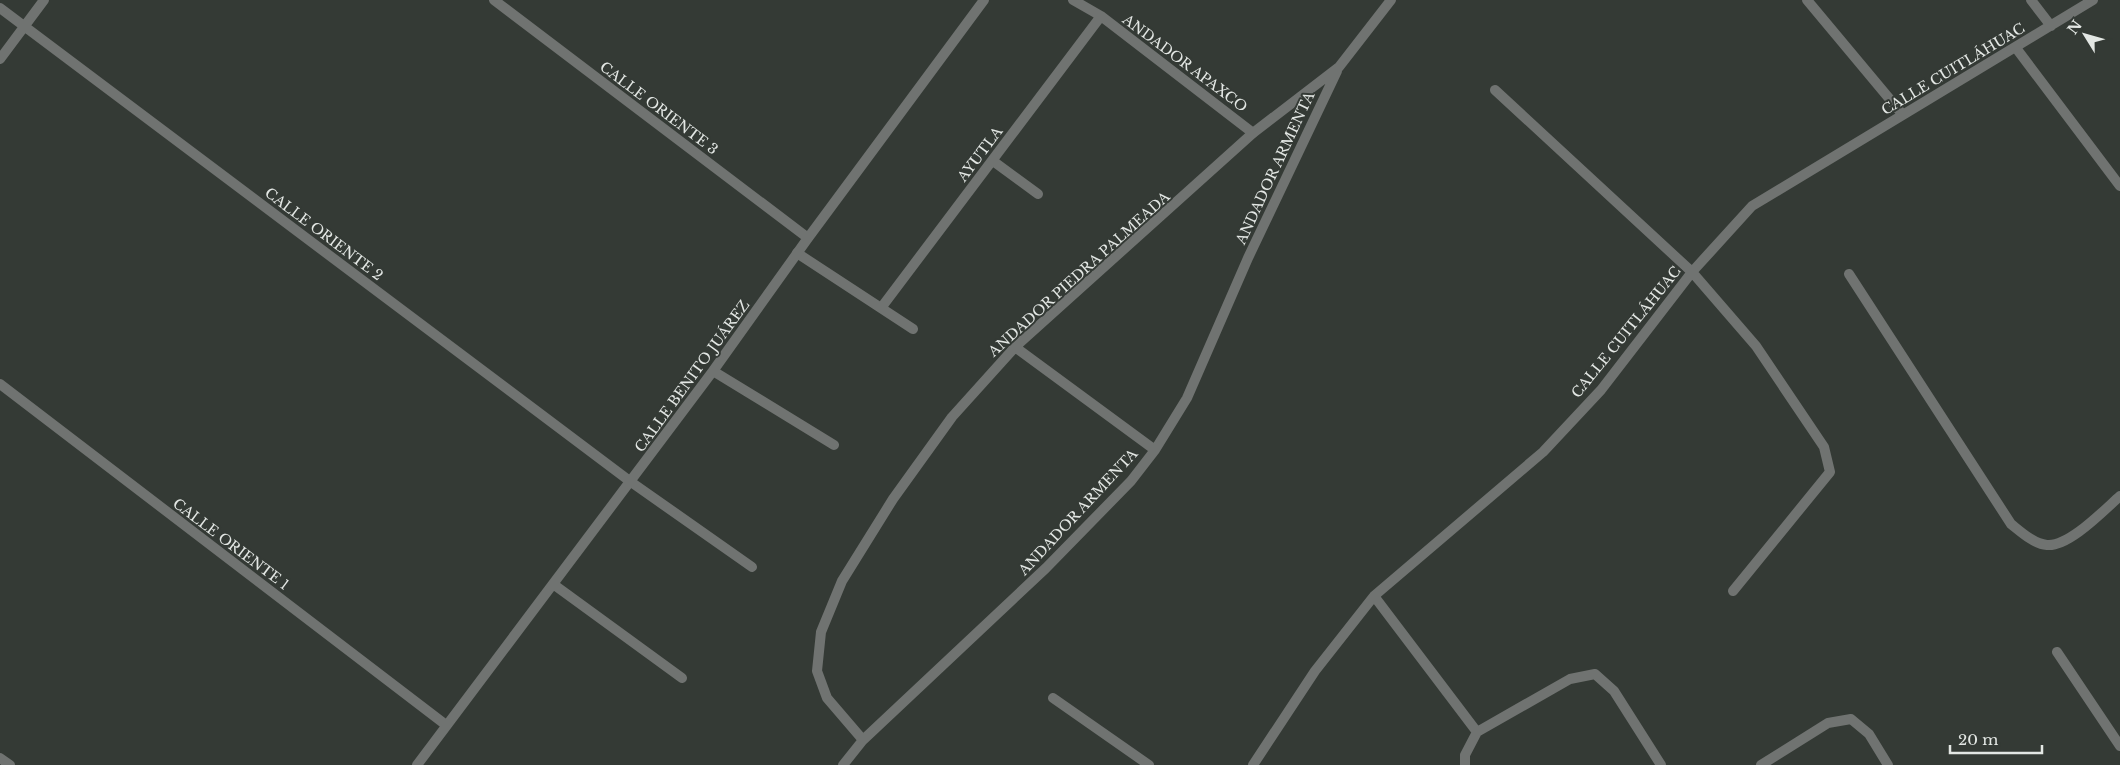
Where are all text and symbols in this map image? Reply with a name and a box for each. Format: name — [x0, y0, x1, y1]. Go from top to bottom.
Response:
street label: ANDADOR APAXCO — [1118, 10, 1251, 116]
north arrow — [2060, 10, 2110, 60]
text: N — [2063, 17, 2086, 38]
street label: CALLE CUITLÁHUAC — [1878, 19, 2028, 119]
street label: CALLE ORIENTE 3 — [596, 58, 722, 158]
street label: ANDADOR ARMENTA — [1231, 89, 1318, 248]
street label: AYUTLA — [953, 123, 1007, 186]
street label: CALLE ORIENTE 2 — [261, 184, 387, 284]
street label: ANDADOR PIEDRA PALMEADA — [984, 188, 1174, 361]
street label: CALLE CUITLÁHUAC — [1567, 263, 1685, 401]
street label: CALLE BENITO JUÁREZ — [631, 296, 753, 456]
street label: ANDADOR ARMENTA — [1014, 445, 1142, 580]
street label: CALLE ORIENTE 1 — [169, 494, 293, 594]
scale bar — [1950, 722, 2042, 754]
text: 20 m — [1958, 730, 1998, 749]

